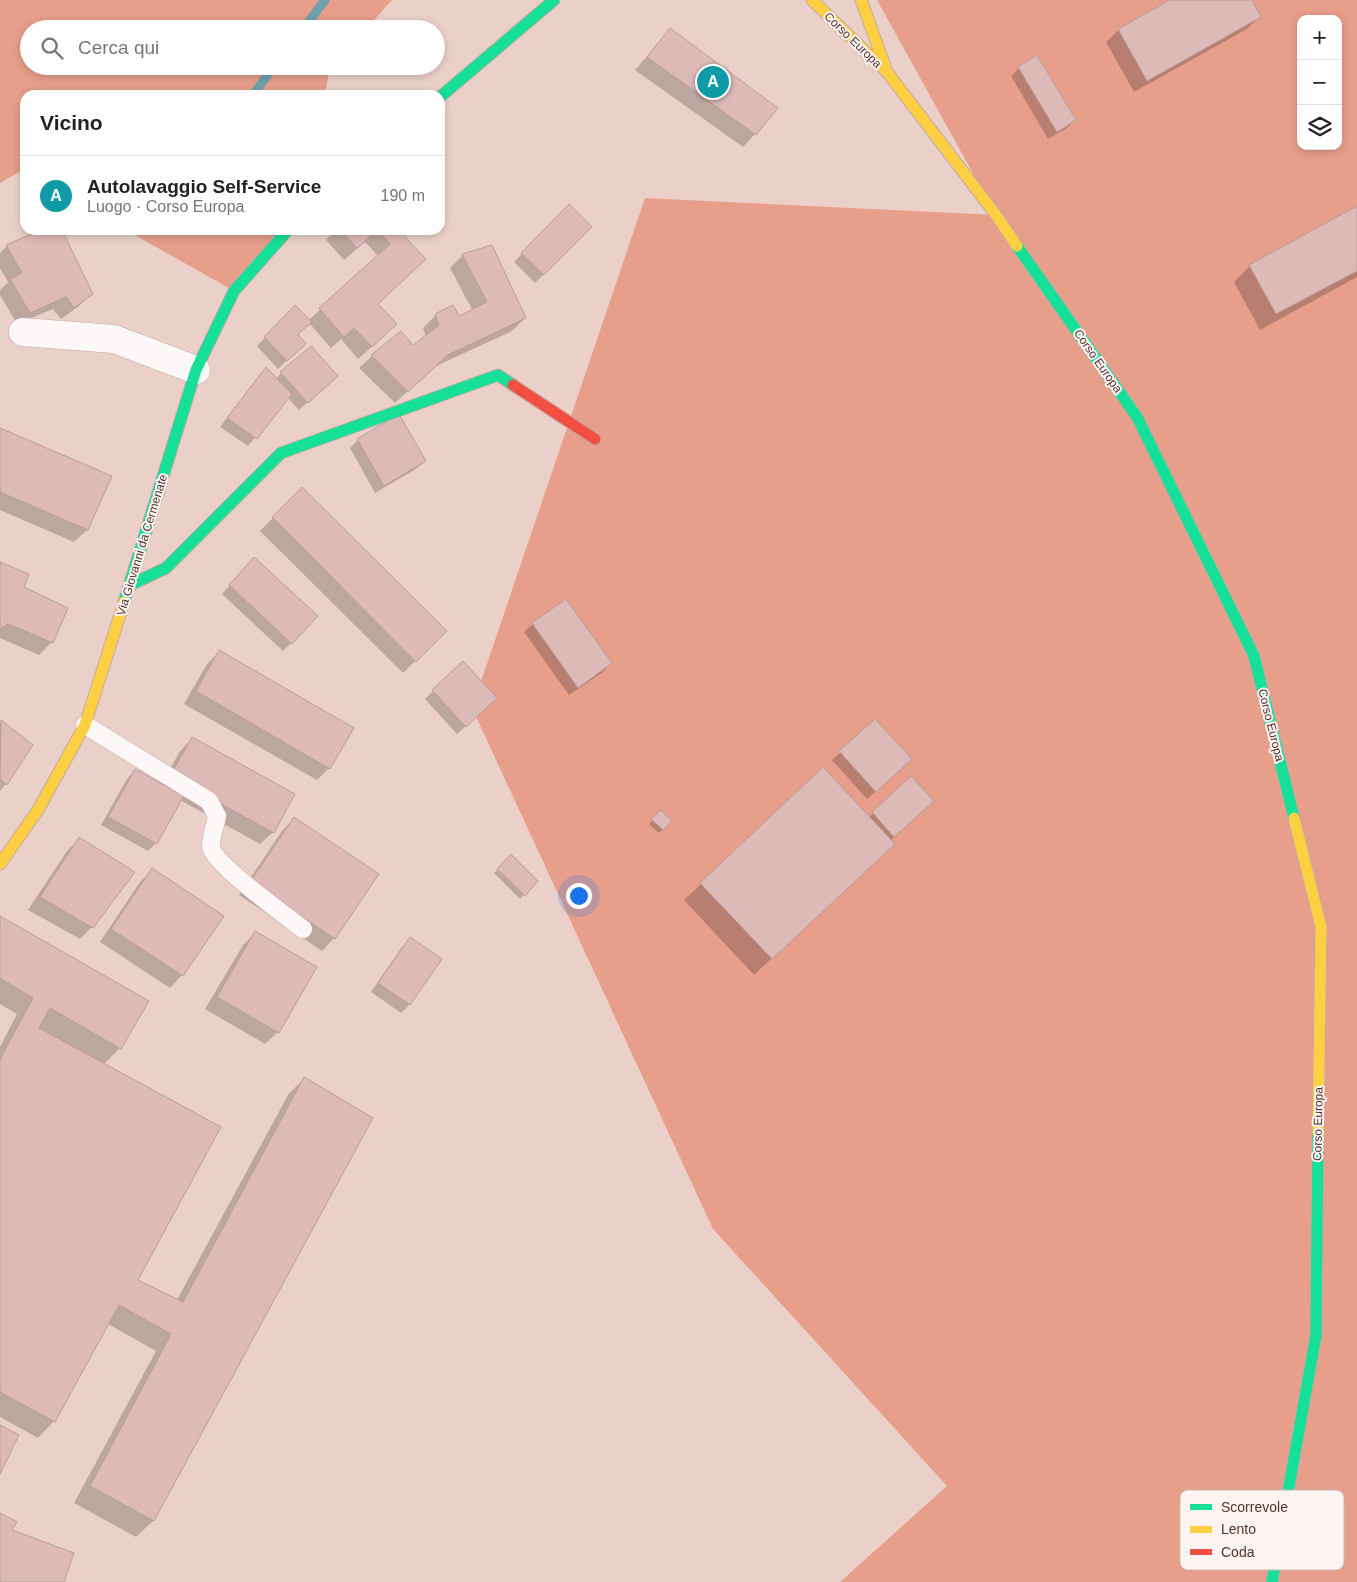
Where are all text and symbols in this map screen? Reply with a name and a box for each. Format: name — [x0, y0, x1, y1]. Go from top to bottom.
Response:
street label: Corso Europa — [822, 9, 885, 71]
map controls — [1297, 15, 1342, 150]
button: + — [1297, 15, 1342, 60]
search box — [20, 20, 445, 75]
icon: search — [38, 34, 66, 62]
text: Cerca qui — [78, 37, 159, 58]
button: − — [1297, 60, 1342, 105]
pin: A — [697, 63, 729, 101]
button: layers — [1297, 105, 1342, 150]
text: Vicino — [40, 111, 103, 134]
text: Autolavaggio Self-Service — [87, 176, 321, 197]
text: A — [50, 187, 62, 204]
text: 190 m — [381, 187, 425, 204]
text: Luogo · Corso Europa — [87, 198, 244, 215]
street label: Corso Europa — [1071, 327, 1125, 396]
street label: Via Giovanni da Cermenate — [114, 472, 170, 617]
street label: Corso Europa — [1255, 687, 1287, 763]
your location — [566, 883, 592, 909]
street label: Corso Europa — [1310, 1087, 1326, 1161]
legend — [1180, 1490, 1344, 1570]
text: Scorrevole — [1221, 1499, 1288, 1515]
text: Lento — [1221, 1521, 1256, 1537]
text: Coda — [1221, 1544, 1255, 1560]

